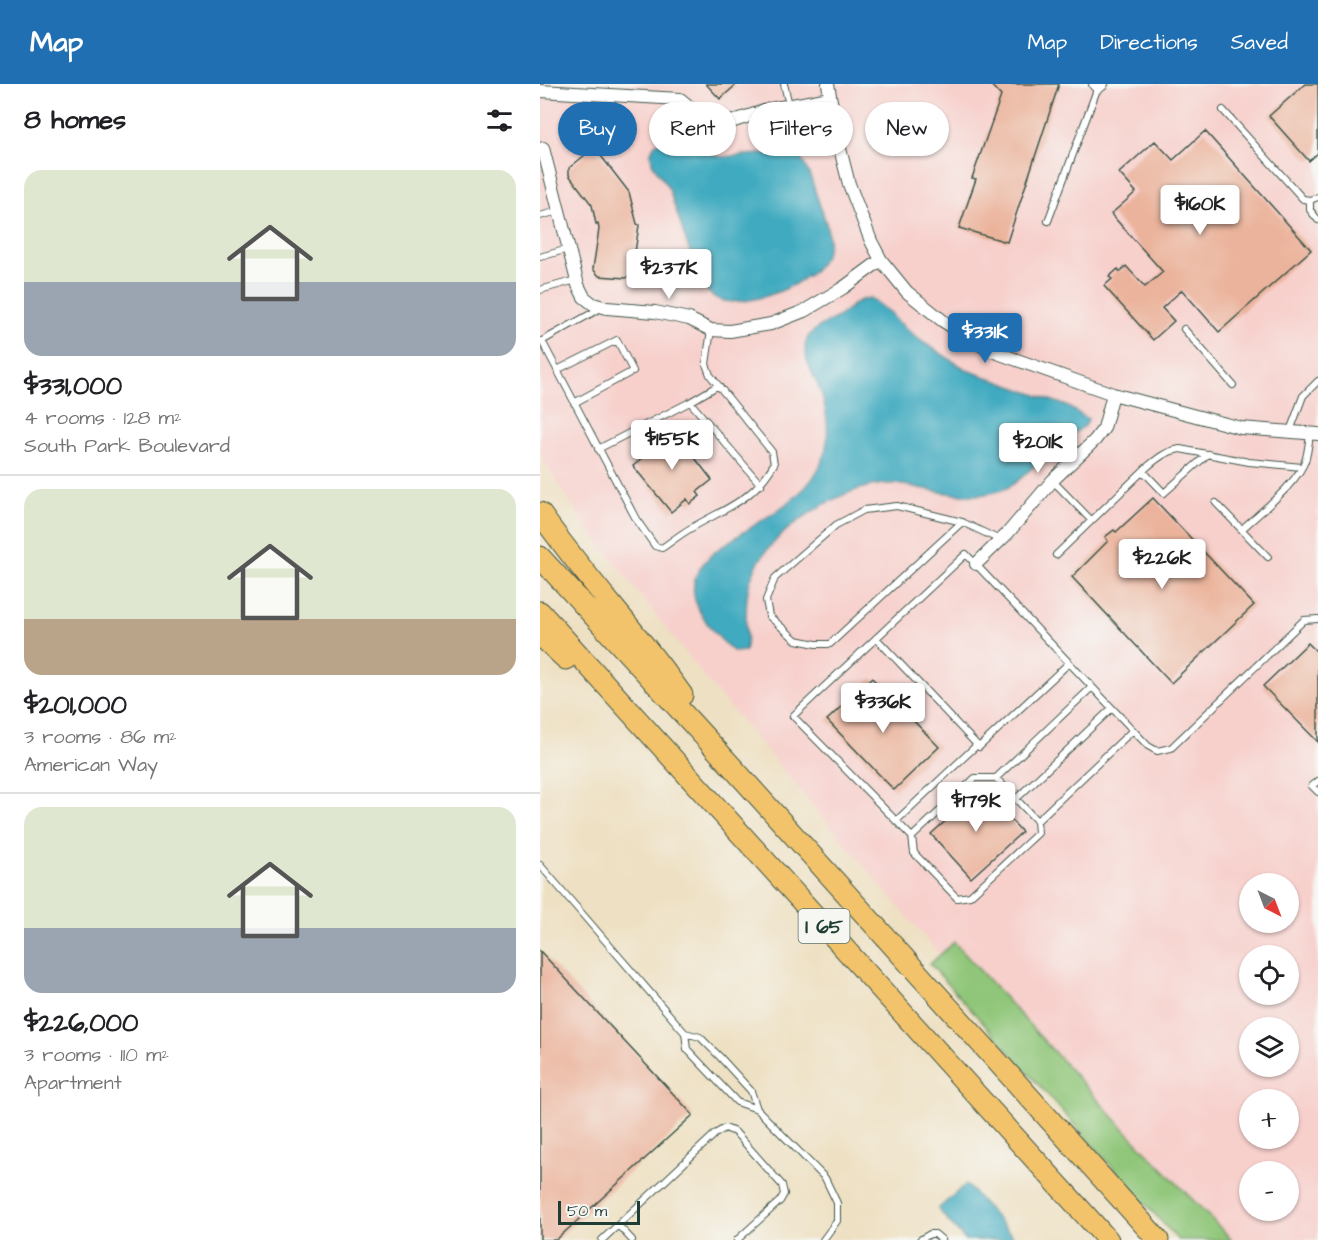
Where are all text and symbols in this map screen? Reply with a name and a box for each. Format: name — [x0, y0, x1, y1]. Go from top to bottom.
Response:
text: Map — [30, 23, 83, 62]
text: Map — [1027, 28, 1067, 57]
text: Directions — [1100, 28, 1198, 57]
text: Saved — [1231, 28, 1288, 57]
text: 8 homes — [24, 102, 126, 138]
chip: Buy — [558, 102, 637, 156]
chip: Rent — [649, 102, 736, 156]
chip: Filters — [748, 102, 853, 156]
chip: New — [865, 102, 949, 156]
icon: filters — [483, 104, 516, 137]
pin: $160K — [1158, 185, 1242, 236]
text: $160K — [1175, 190, 1225, 218]
icon: home — [216, 209, 324, 317]
pin: $237K — [627, 249, 711, 300]
text: $237K — [640, 254, 698, 282]
pin: $331K — [943, 313, 1027, 364]
text: $331K — [962, 318, 1008, 346]
text: $331,000 — [24, 368, 122, 404]
text: 4 rooms · 128 m² — [24, 404, 182, 432]
pin: $155K — [630, 420, 714, 471]
pin: $201K — [996, 423, 1080, 474]
text: $155K — [645, 425, 699, 453]
text: $201K — [1013, 428, 1063, 456]
text: South Park Boulevard — [24, 432, 230, 460]
icon: home — [216, 528, 324, 636]
pin: $226K — [1120, 539, 1204, 590]
text: $226K — [1133, 544, 1191, 572]
pin: $336K — [841, 683, 925, 734]
text: $201,000 — [24, 687, 127, 723]
text: $336K — [855, 688, 911, 716]
text: 3 rooms · 86 m² — [24, 723, 177, 751]
text: American Way — [24, 751, 158, 779]
pin: $179K — [934, 782, 1018, 833]
text: $179K — [951, 787, 1001, 815]
icon: home — [216, 846, 324, 954]
north arrow — [1239, 873, 1299, 933]
map controls — [1239, 873, 1299, 1221]
road number: I 65 — [798, 909, 850, 943]
button: locate — [1239, 945, 1299, 1005]
text: $226,000 — [24, 1005, 138, 1041]
button: layers — [1239, 1017, 1299, 1077]
text: 3 rooms · 110 m² — [24, 1041, 169, 1069]
text: Apartment — [24, 1069, 122, 1097]
button: + — [1239, 1089, 1299, 1149]
button: − — [1239, 1161, 1299, 1221]
scale bar — [558, 1198, 640, 1226]
text: 50 m — [567, 1200, 607, 1222]

